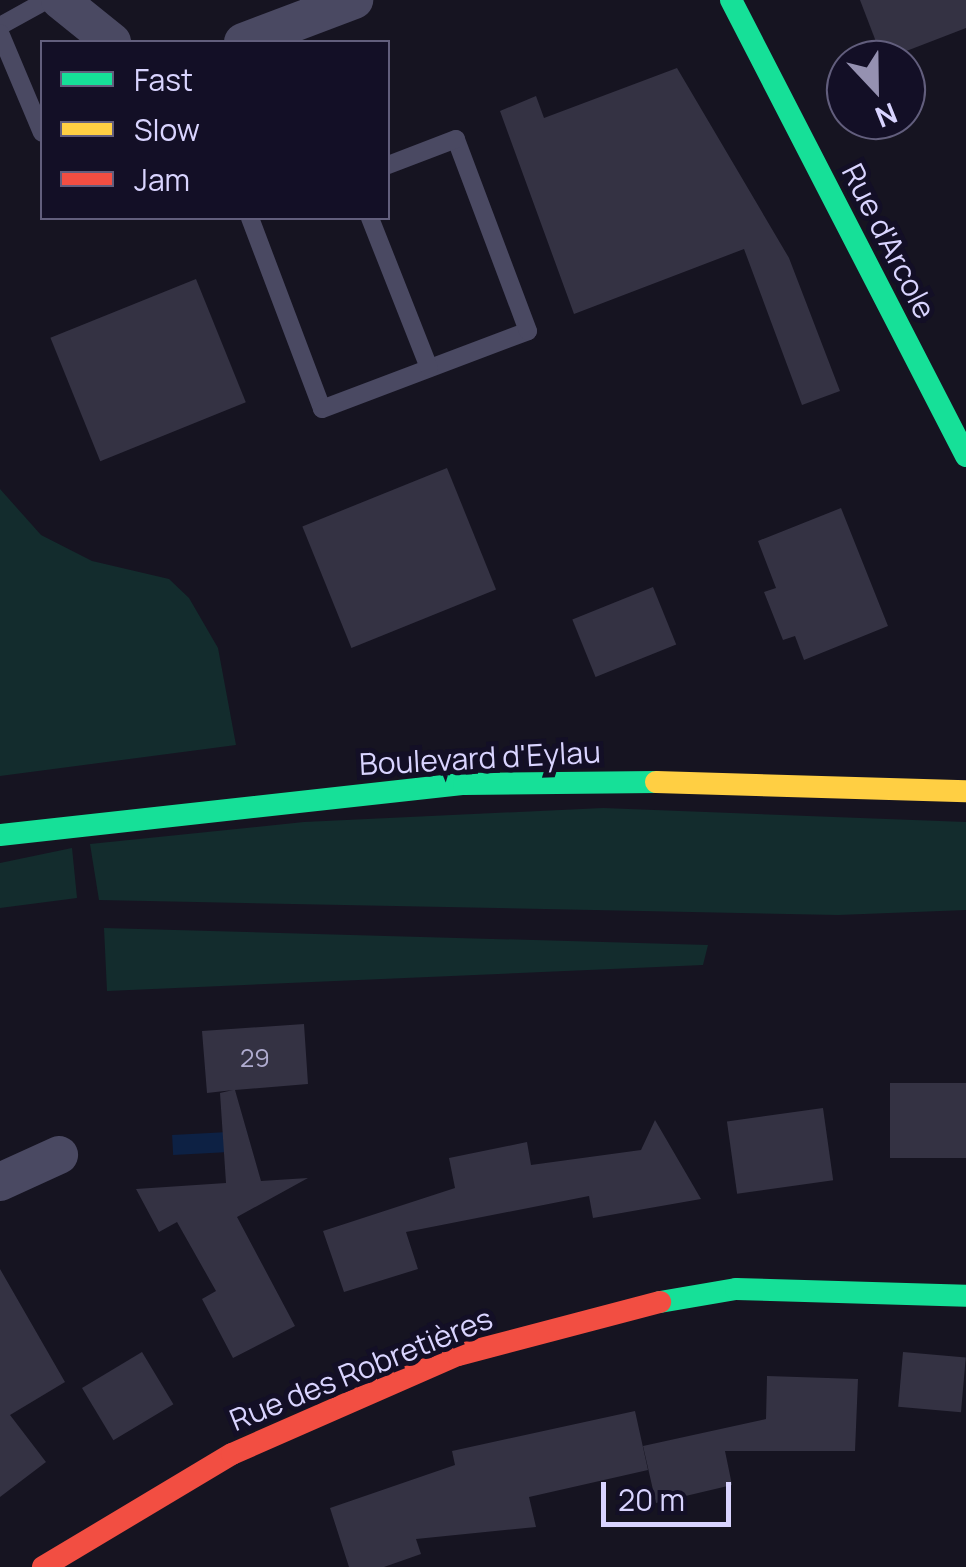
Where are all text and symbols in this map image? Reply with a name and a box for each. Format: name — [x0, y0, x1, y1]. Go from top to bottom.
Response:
legend — [40, 40, 390, 220]
north arrow — [826, 40, 926, 140]
text: Fast — [134, 59, 193, 100]
text: N — [870, 95, 903, 137]
text: Slow — [134, 109, 200, 150]
street label: Rue d'Arcole — [835, 158, 943, 324]
text: Jam — [134, 159, 190, 200]
street label: Boulevard d'Eylau — [358, 734, 602, 782]
house number: 29 — [240, 1043, 270, 1073]
street label: Rue des Robretières — [224, 1300, 498, 1438]
scale bar — [606, 1462, 736, 1524]
text: 20 m — [618, 1479, 685, 1520]

